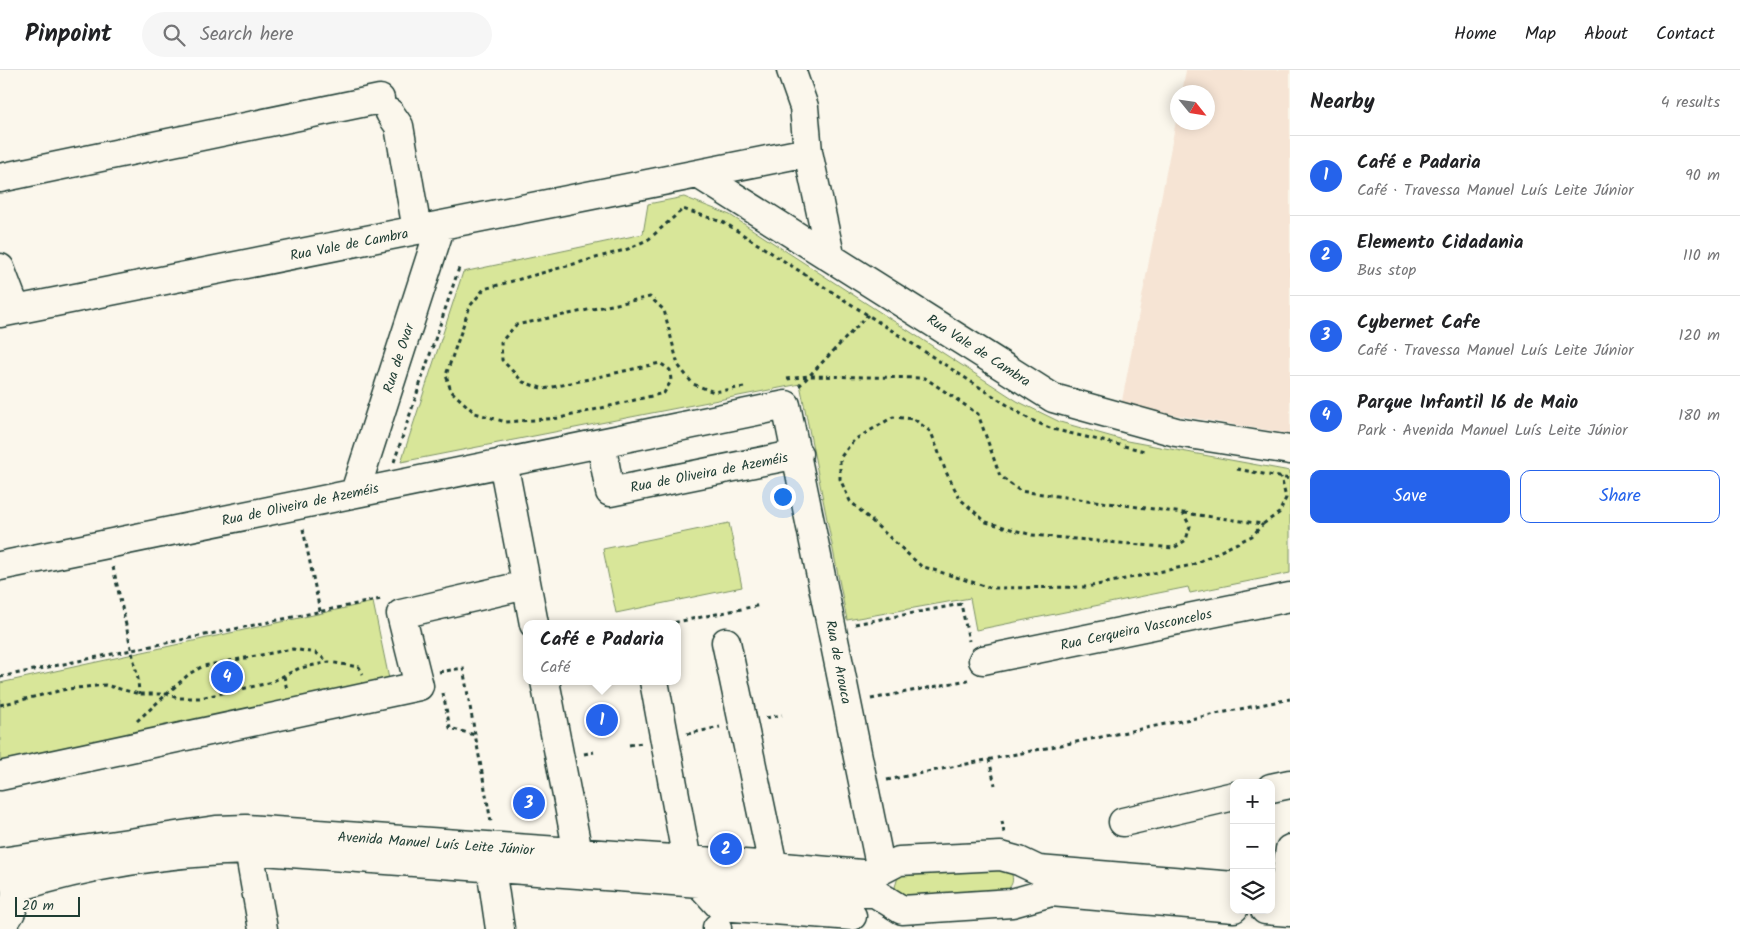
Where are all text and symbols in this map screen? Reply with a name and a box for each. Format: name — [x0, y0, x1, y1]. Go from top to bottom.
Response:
search box — [142, 12, 492, 57]
text: Pinpoint — [25, 15, 112, 54]
text: Search here — [200, 20, 294, 50]
text: Home — [1454, 20, 1497, 49]
text: Map — [1525, 20, 1556, 49]
text: About — [1584, 20, 1628, 49]
text: Contact — [1656, 20, 1715, 49]
icon: search — [160, 21, 188, 49]
north arrow — [1170, 85, 1215, 130]
text: Nearby — [1310, 86, 1375, 119]
text: 4 results — [1661, 90, 1720, 115]
text: Café e Padaria — [1357, 148, 1481, 178]
text: 1 — [1324, 163, 1328, 188]
text: 90 m — [1685, 163, 1720, 188]
text: Café · Travessa Manuel Luís Leite Júnior — [1357, 178, 1634, 203]
street label: Rua Vale de Cambra — [288, 223, 410, 267]
text: Elemento Cidadania — [1357, 228, 1523, 258]
text: 2 — [1321, 243, 1331, 268]
text: 110 m — [1683, 243, 1720, 268]
text: Bus stop — [1357, 258, 1416, 283]
text: Cybernet Cafe — [1357, 308, 1480, 338]
street label: Rua Vale de Cambra — [922, 309, 1035, 393]
street label: Rua de Ovar — [377, 320, 421, 396]
text: 3 — [1322, 323, 1330, 348]
text: 120 m — [1679, 323, 1720, 348]
text: Café · Travessa Manuel Luís Leite Júnior — [1357, 338, 1634, 363]
text: Parque Infantil 16 de Maio — [1357, 388, 1578, 418]
text: 4 — [1322, 403, 1330, 428]
text: 180 m — [1678, 403, 1720, 428]
text: Park · Avenida Manuel Luís Leite Júnior — [1357, 418, 1627, 443]
street label: Rua de Oliveira de Azeméis — [628, 447, 790, 499]
button: Save — [1310, 470, 1510, 523]
button: Share — [1520, 470, 1720, 523]
street label: Rua de Oliveira de Azeméis — [220, 478, 381, 532]
your location — [770, 484, 796, 510]
street label: Rua Cerqueira Vasconcelos — [1058, 603, 1214, 657]
street label: Rua de Arouca — [819, 618, 857, 706]
popup — [523, 620, 681, 685]
text: Café e Padaria — [540, 625, 664, 655]
text: Café — [540, 655, 570, 680]
pin: 4 — [211, 658, 243, 696]
pin: 1 — [586, 701, 618, 739]
map controls — [1230, 779, 1275, 914]
button: + — [1230, 779, 1275, 824]
pin: 3 — [513, 784, 545, 822]
button: − — [1230, 824, 1275, 869]
street label: Avenida Manuel Luís Leite Júnior — [337, 826, 536, 862]
pin: 2 — [710, 830, 742, 868]
button: layers — [1230, 869, 1275, 914]
scale bar — [15, 894, 80, 917]
text: 20 m — [22, 895, 54, 917]

